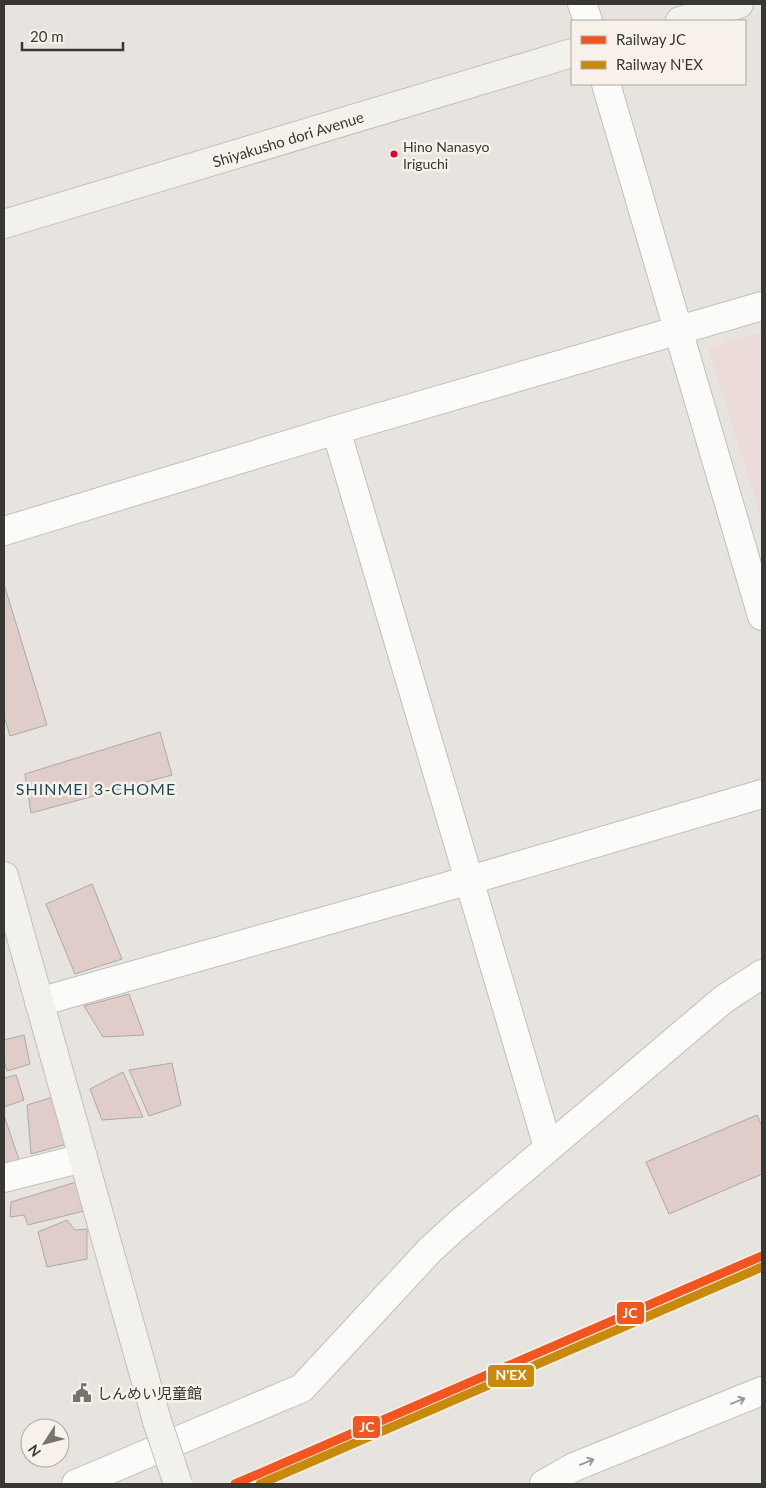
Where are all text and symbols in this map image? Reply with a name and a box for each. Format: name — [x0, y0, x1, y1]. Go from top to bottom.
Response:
scale bar — [22, 20, 124, 52]
legend — [571, 20, 746, 85]
text: 20 m — [30, 27, 64, 45]
text: Railway JC — [616, 30, 686, 48]
text: Railway N'EX — [616, 55, 703, 73]
street label: Shiyakusho dori Avenue — [210, 107, 366, 171]
place label: Hino Nanasyo Iriguchi — [403, 138, 489, 172]
marker: Hino Nanasyo Iriguchi — [389, 149, 399, 159]
district label: SHINMEI 3-CHOME — [16, 779, 176, 798]
line badge: JC — [616, 1301, 645, 1325]
text: JC — [622, 1304, 638, 1321]
line badge: N'EX — [487, 1364, 535, 1388]
text: N'EX — [495, 1366, 527, 1383]
public building icon: しんめい児童館 — [71, 1382, 93, 1404]
place label: しんめい児童館 — [97, 1384, 202, 1402]
one-way arrow — [730, 1396, 745, 1405]
line badge: JC — [352, 1415, 381, 1439]
north arrow — [20, 1418, 70, 1468]
text: JC — [359, 1418, 375, 1435]
text: N — [24, 1442, 44, 1460]
one-way arrow — [579, 1456, 594, 1466]

